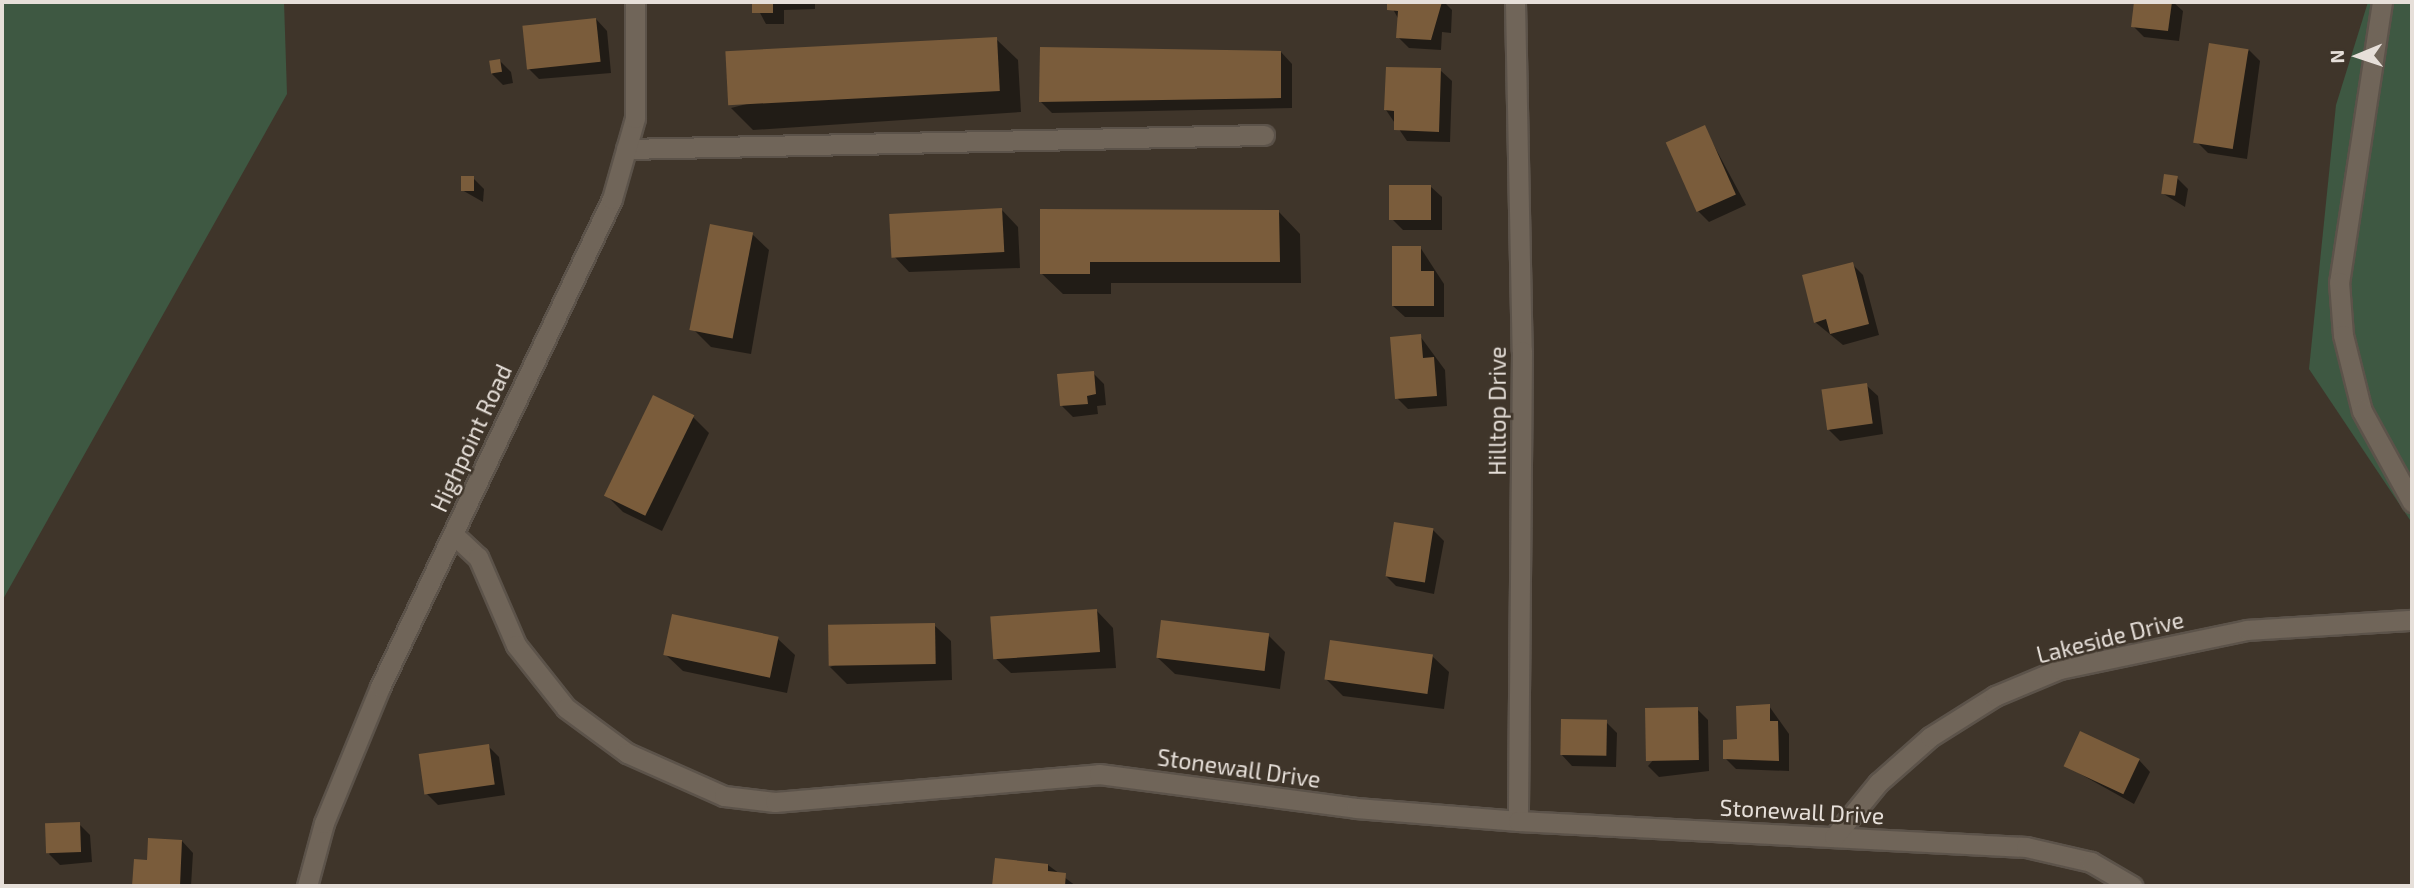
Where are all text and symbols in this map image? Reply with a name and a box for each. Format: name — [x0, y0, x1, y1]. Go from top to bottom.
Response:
north arrow — [2323, 21, 2393, 91]
text: N — [2325, 49, 2348, 64]
street label: Hilltop Drive — [1483, 346, 1511, 476]
street label: Highpoint Road — [425, 360, 517, 516]
street label: Lakeside Drive — [2033, 605, 2187, 669]
street label: Stonewall Drive — [1155, 743, 1323, 793]
street label: Stonewall Drive — [1719, 793, 1885, 829]

